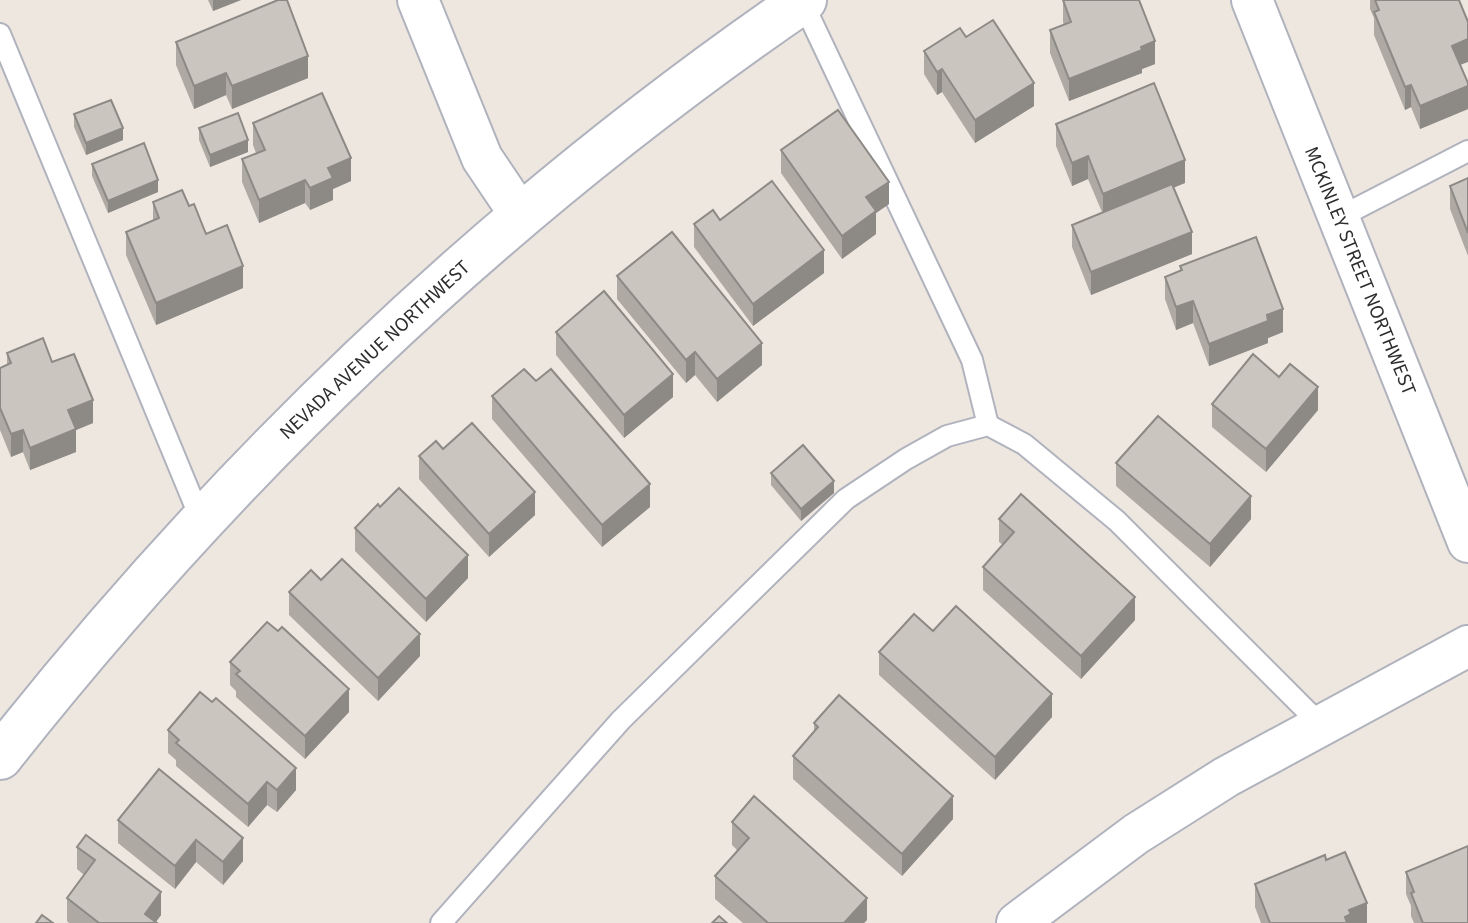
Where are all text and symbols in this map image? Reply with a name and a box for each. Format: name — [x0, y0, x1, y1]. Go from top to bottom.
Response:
street label: MCKINLEY STREET NORTHWEST — [1297, 142, 1423, 400]
street label: NEVADA AVENUE NORTHWEST — [273, 254, 477, 446]

